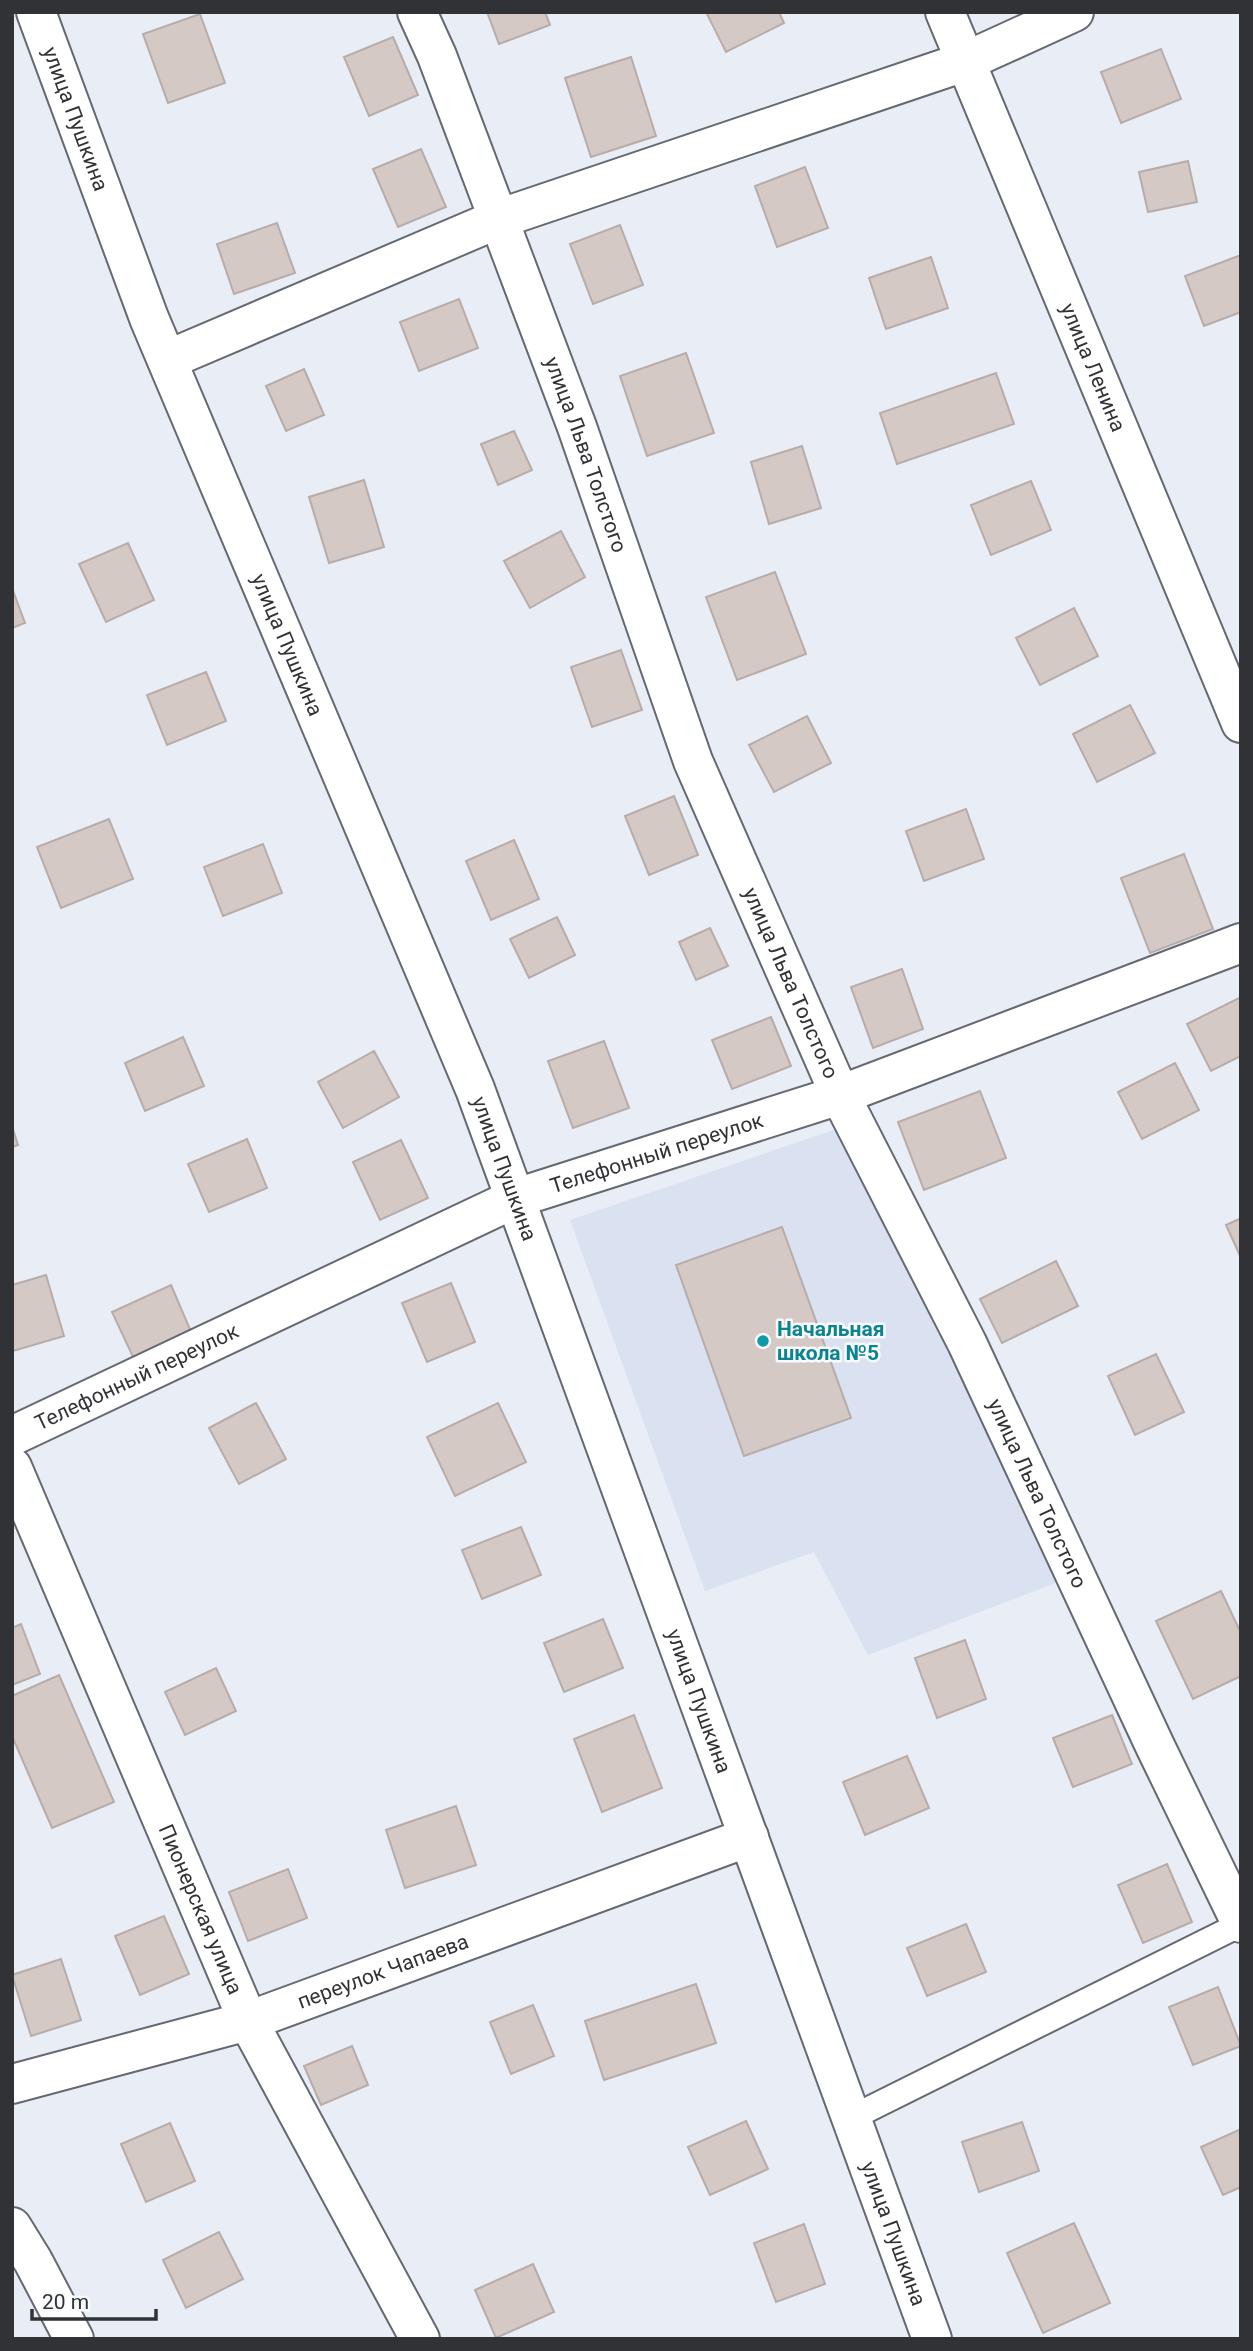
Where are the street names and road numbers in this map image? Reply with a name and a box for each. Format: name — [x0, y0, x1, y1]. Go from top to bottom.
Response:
street label: улица Пушкина — [38, 44, 113, 194]
street label: улица Ленина — [1056, 300, 1130, 435]
street label: улица Льва Толстого — [540, 354, 632, 556]
street label: улица Пушкина — [247, 570, 328, 719]
street label: улица Льва Толстого — [738, 884, 843, 1082]
street label: улица Пушкина — [467, 1093, 541, 1244]
street label: Телефонный переулок — [547, 1108, 767, 1198]
street label: Телефонный переулок — [31, 1319, 243, 1435]
street label: улица Льва Толстого — [983, 1395, 1092, 1592]
street label: улица Пушкина — [661, 1626, 736, 1777]
street label: Пионерская улица — [154, 1821, 247, 1998]
street label: переулок Чапаева — [294, 1929, 472, 2014]
street label: улица Пушкина — [856, 2158, 931, 2309]

